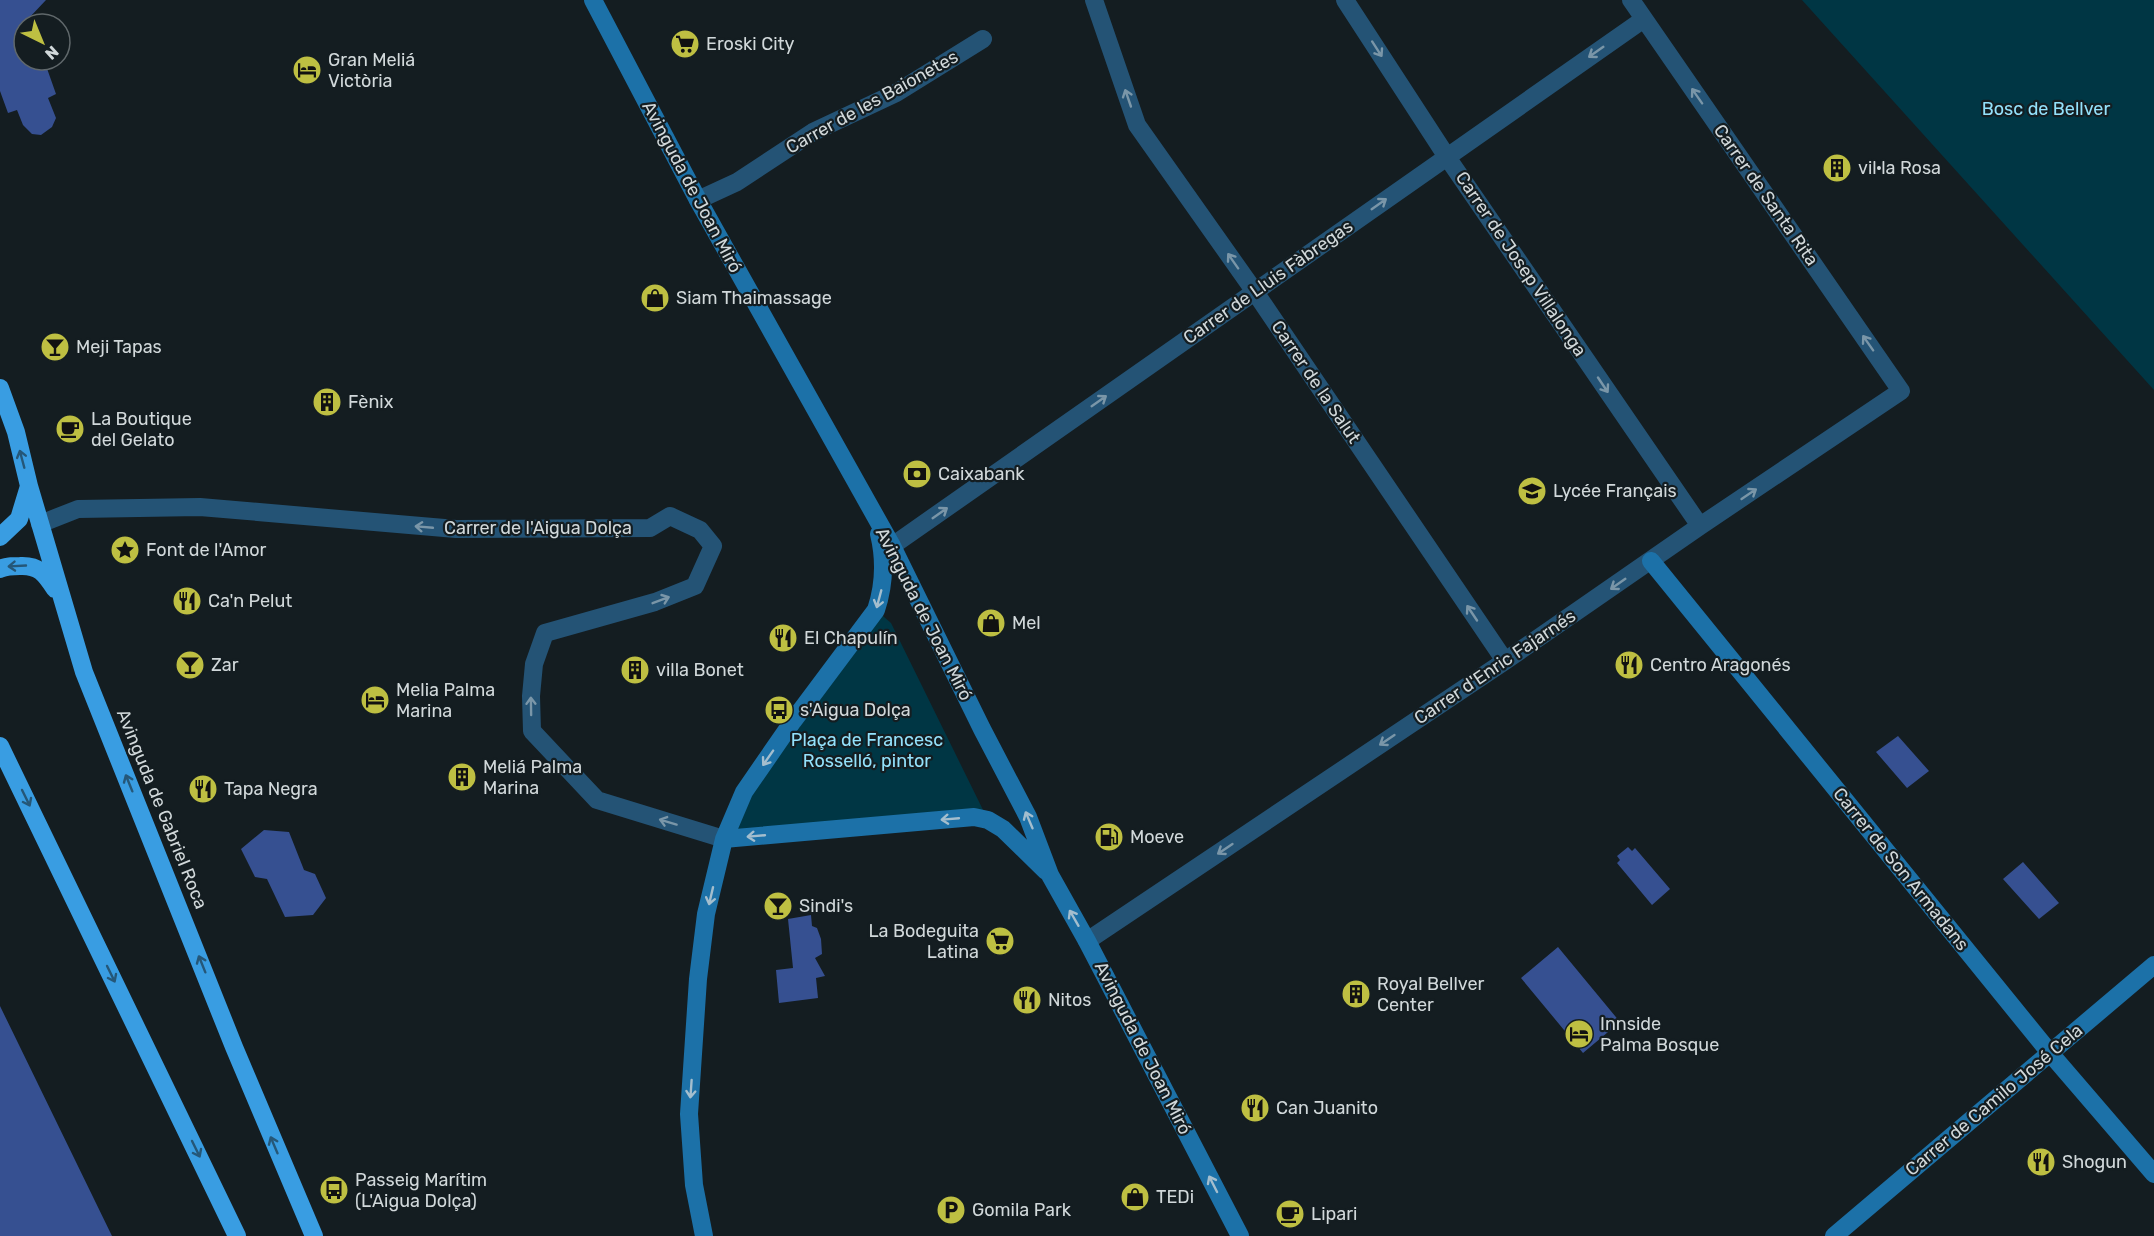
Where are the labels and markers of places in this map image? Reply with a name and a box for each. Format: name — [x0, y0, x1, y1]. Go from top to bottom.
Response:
supermarket icon: Eroski City — [669, 28, 701, 60]
place label: Eroski City — [706, 33, 795, 55]
place label: Gran Meliá Victòria — [328, 49, 415, 92]
hotel icon: Gran Meliá Victòria — [291, 54, 323, 86]
building icon: vil·la Rosa — [1821, 152, 1853, 184]
place label: vil·la Rosa — [1858, 157, 1941, 179]
shop icon: Siam Thaimassage — [639, 282, 671, 314]
place label: Siam Thaimassage — [676, 287, 832, 309]
bar icon: Meji Tapas — [39, 331, 71, 363]
place label: Meji Tapas — [76, 336, 162, 358]
building icon: Fènix — [311, 386, 343, 418]
place label: Fènix — [348, 391, 394, 413]
place label: La Boutique del Gelato — [91, 408, 192, 451]
cafe icon: La Boutique del Gelato — [54, 413, 86, 445]
bank icon: Caixabank — [901, 458, 933, 490]
place label: Caixabank — [938, 463, 1025, 485]
school or university icon: Lycée Français — [1516, 475, 1548, 507]
place label: Lycée Français — [1553, 480, 1677, 502]
place icon: Font de l'Amor — [109, 534, 141, 566]
place label: Font de l'Amor — [146, 539, 267, 561]
restaurant icon: Ca'n Pelut — [171, 585, 203, 617]
place label: Ca'n Pelut — [208, 590, 292, 612]
shop icon: Mel — [975, 607, 1007, 639]
place label: Mel — [1012, 612, 1041, 634]
restaurant icon: El Chapulín — [767, 622, 799, 654]
place label: El Chapulín — [804, 627, 898, 649]
bar icon: Zar — [174, 649, 206, 681]
restaurant icon: Centro Aragonés — [1613, 649, 1645, 681]
place label: Zar — [211, 654, 239, 676]
building icon: villa Bonet — [619, 654, 651, 686]
place label: Centro Aragonés — [1650, 654, 1791, 676]
place label: villa Bonet — [656, 659, 744, 681]
place label: Melia Palma Marina — [396, 679, 495, 722]
hotel icon: Melia Palma Marina — [359, 684, 391, 716]
bus stop icon: s'Aigua Dolça — [763, 694, 795, 726]
place label: s'Aigua Dolça — [800, 699, 911, 721]
place label: Meliá Palma Marina — [483, 756, 582, 799]
building icon: Meliá Palma Marina — [446, 761, 478, 793]
restaurant icon: Tapa Negra — [187, 773, 219, 805]
place label: Tapa Negra — [224, 778, 318, 800]
fuel station icon: Moeve — [1093, 821, 1125, 853]
place label: Moeve — [1130, 826, 1184, 848]
bar icon: Sindi's — [762, 890, 794, 922]
place label: Sindi's — [799, 895, 853, 917]
place label: La Bodeguita Latina — [868, 920, 979, 963]
supermarket icon: La Bodeguita Latina — [984, 925, 1016, 957]
place label: Royal Bellver Center — [1377, 973, 1485, 1016]
building icon: Royal Bellver Center — [1340, 978, 1372, 1010]
restaurant icon: Nitos — [1011, 984, 1043, 1016]
place label: Nitos — [1048, 989, 1091, 1011]
place label: Innside Palma Bosque — [1600, 1013, 1719, 1056]
hotel icon: Innside Palma Bosque — [1563, 1018, 1595, 1050]
restaurant icon: Can Juanito — [1239, 1092, 1271, 1124]
place label: Can Juanito — [1276, 1097, 1378, 1119]
restaurant icon: Shogun — [2025, 1146, 2057, 1178]
place label: Shogun — [2062, 1151, 2127, 1173]
place label: Passeig Marítim (L'Aigua Dolça) — [355, 1169, 487, 1212]
bus stop icon: Passeig Marítim (L'Aigua Dolça) — [318, 1174, 350, 1206]
shop icon: TEDi — [1119, 1181, 1151, 1213]
place label: TEDi — [1156, 1186, 1194, 1208]
parking icon: Gomila Park — [935, 1194, 967, 1226]
cafe icon: Lipari — [1274, 1198, 1306, 1230]
place label: Gomila Park — [972, 1199, 1072, 1221]
place label: Lipari — [1311, 1203, 1357, 1225]

